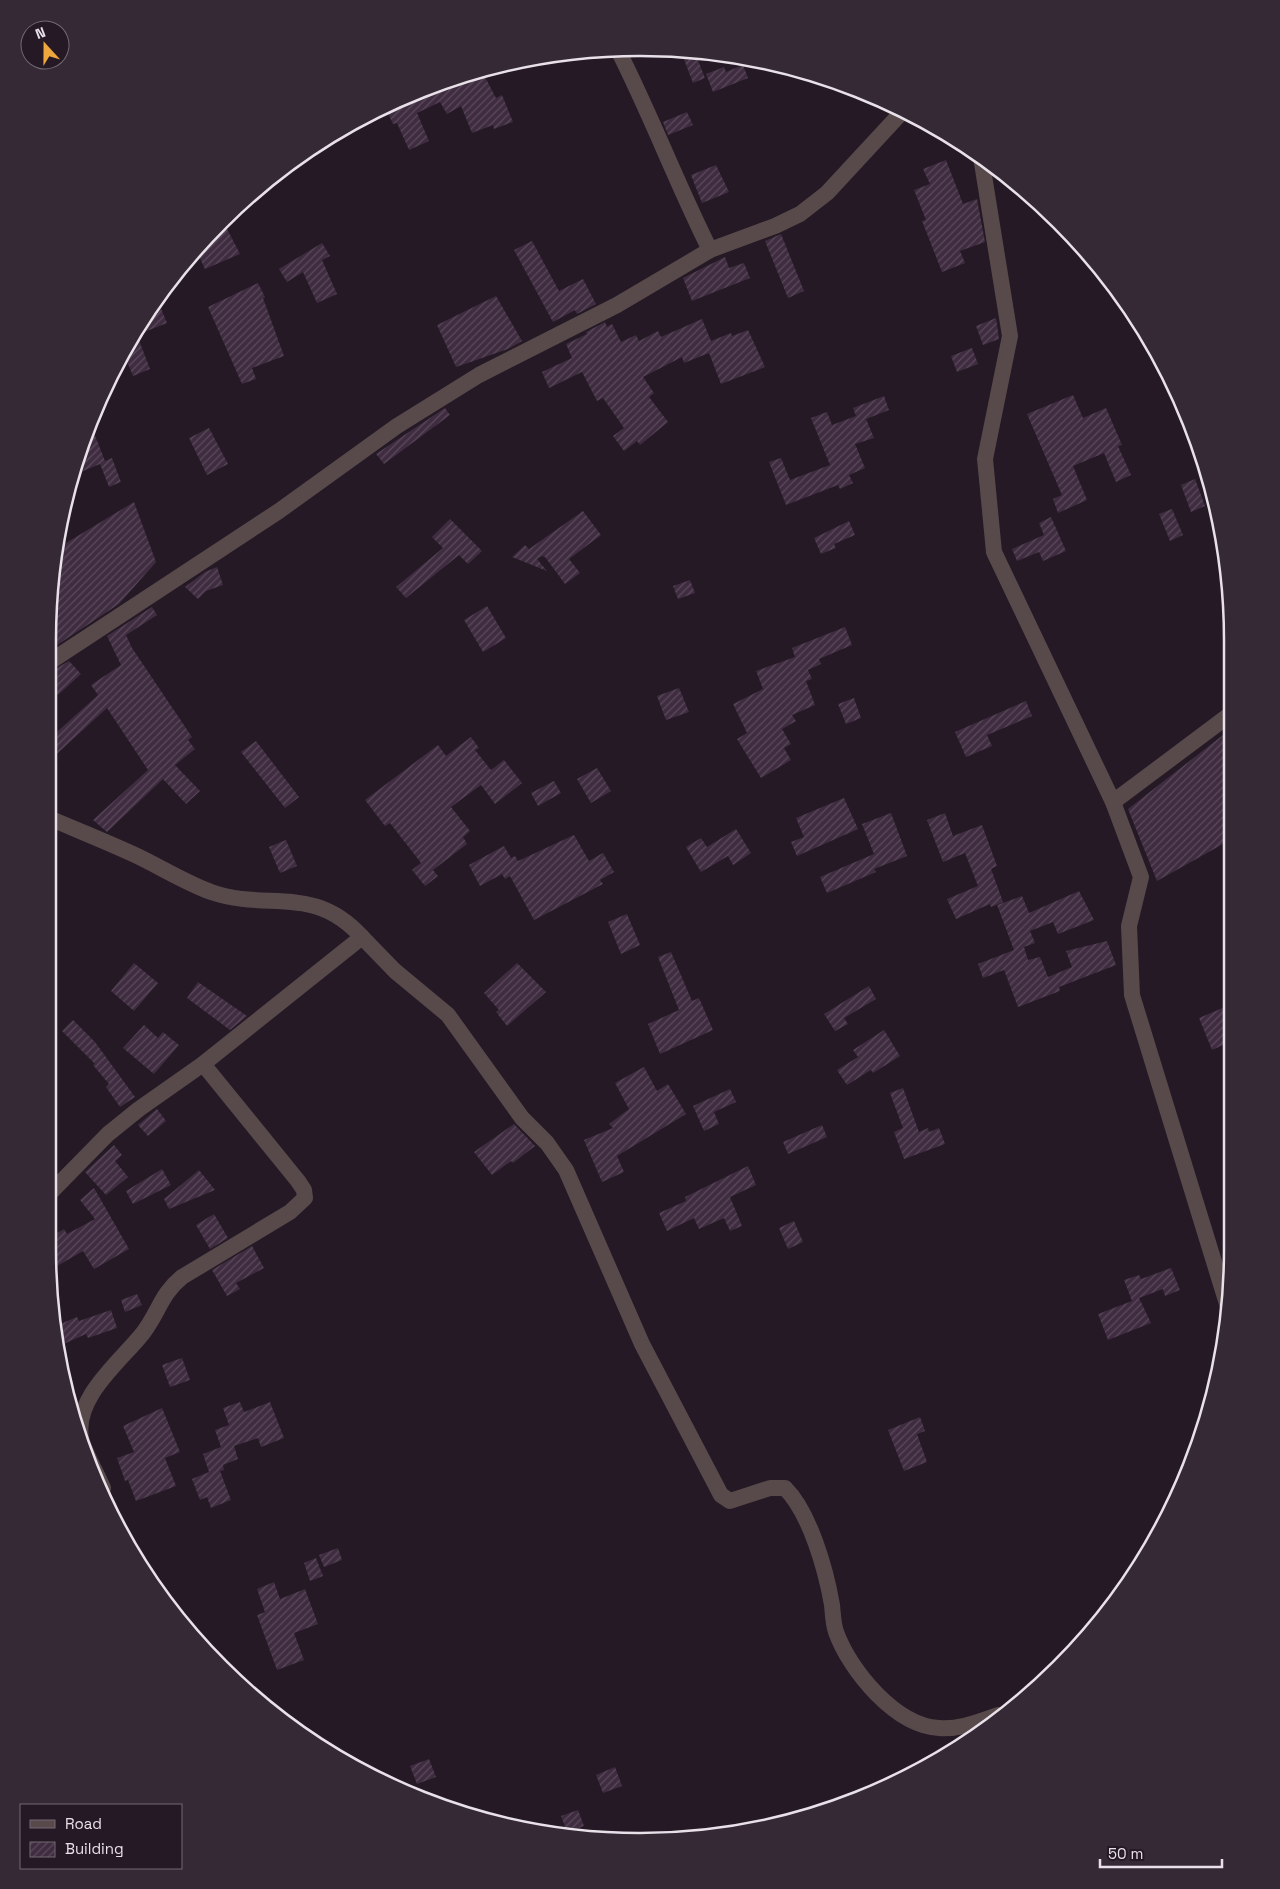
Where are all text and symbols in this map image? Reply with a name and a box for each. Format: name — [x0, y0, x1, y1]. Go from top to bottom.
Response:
north arrow — [20, 20, 70, 70]
text: N — [33, 23, 48, 43]
legend — [20, 1804, 182, 1869]
text: Road — [65, 1814, 102, 1833]
scale bar — [1100, 1836, 1222, 1868]
text: Building — [65, 1839, 124, 1858]
text: 50 m — [1108, 1844, 1143, 1863]

